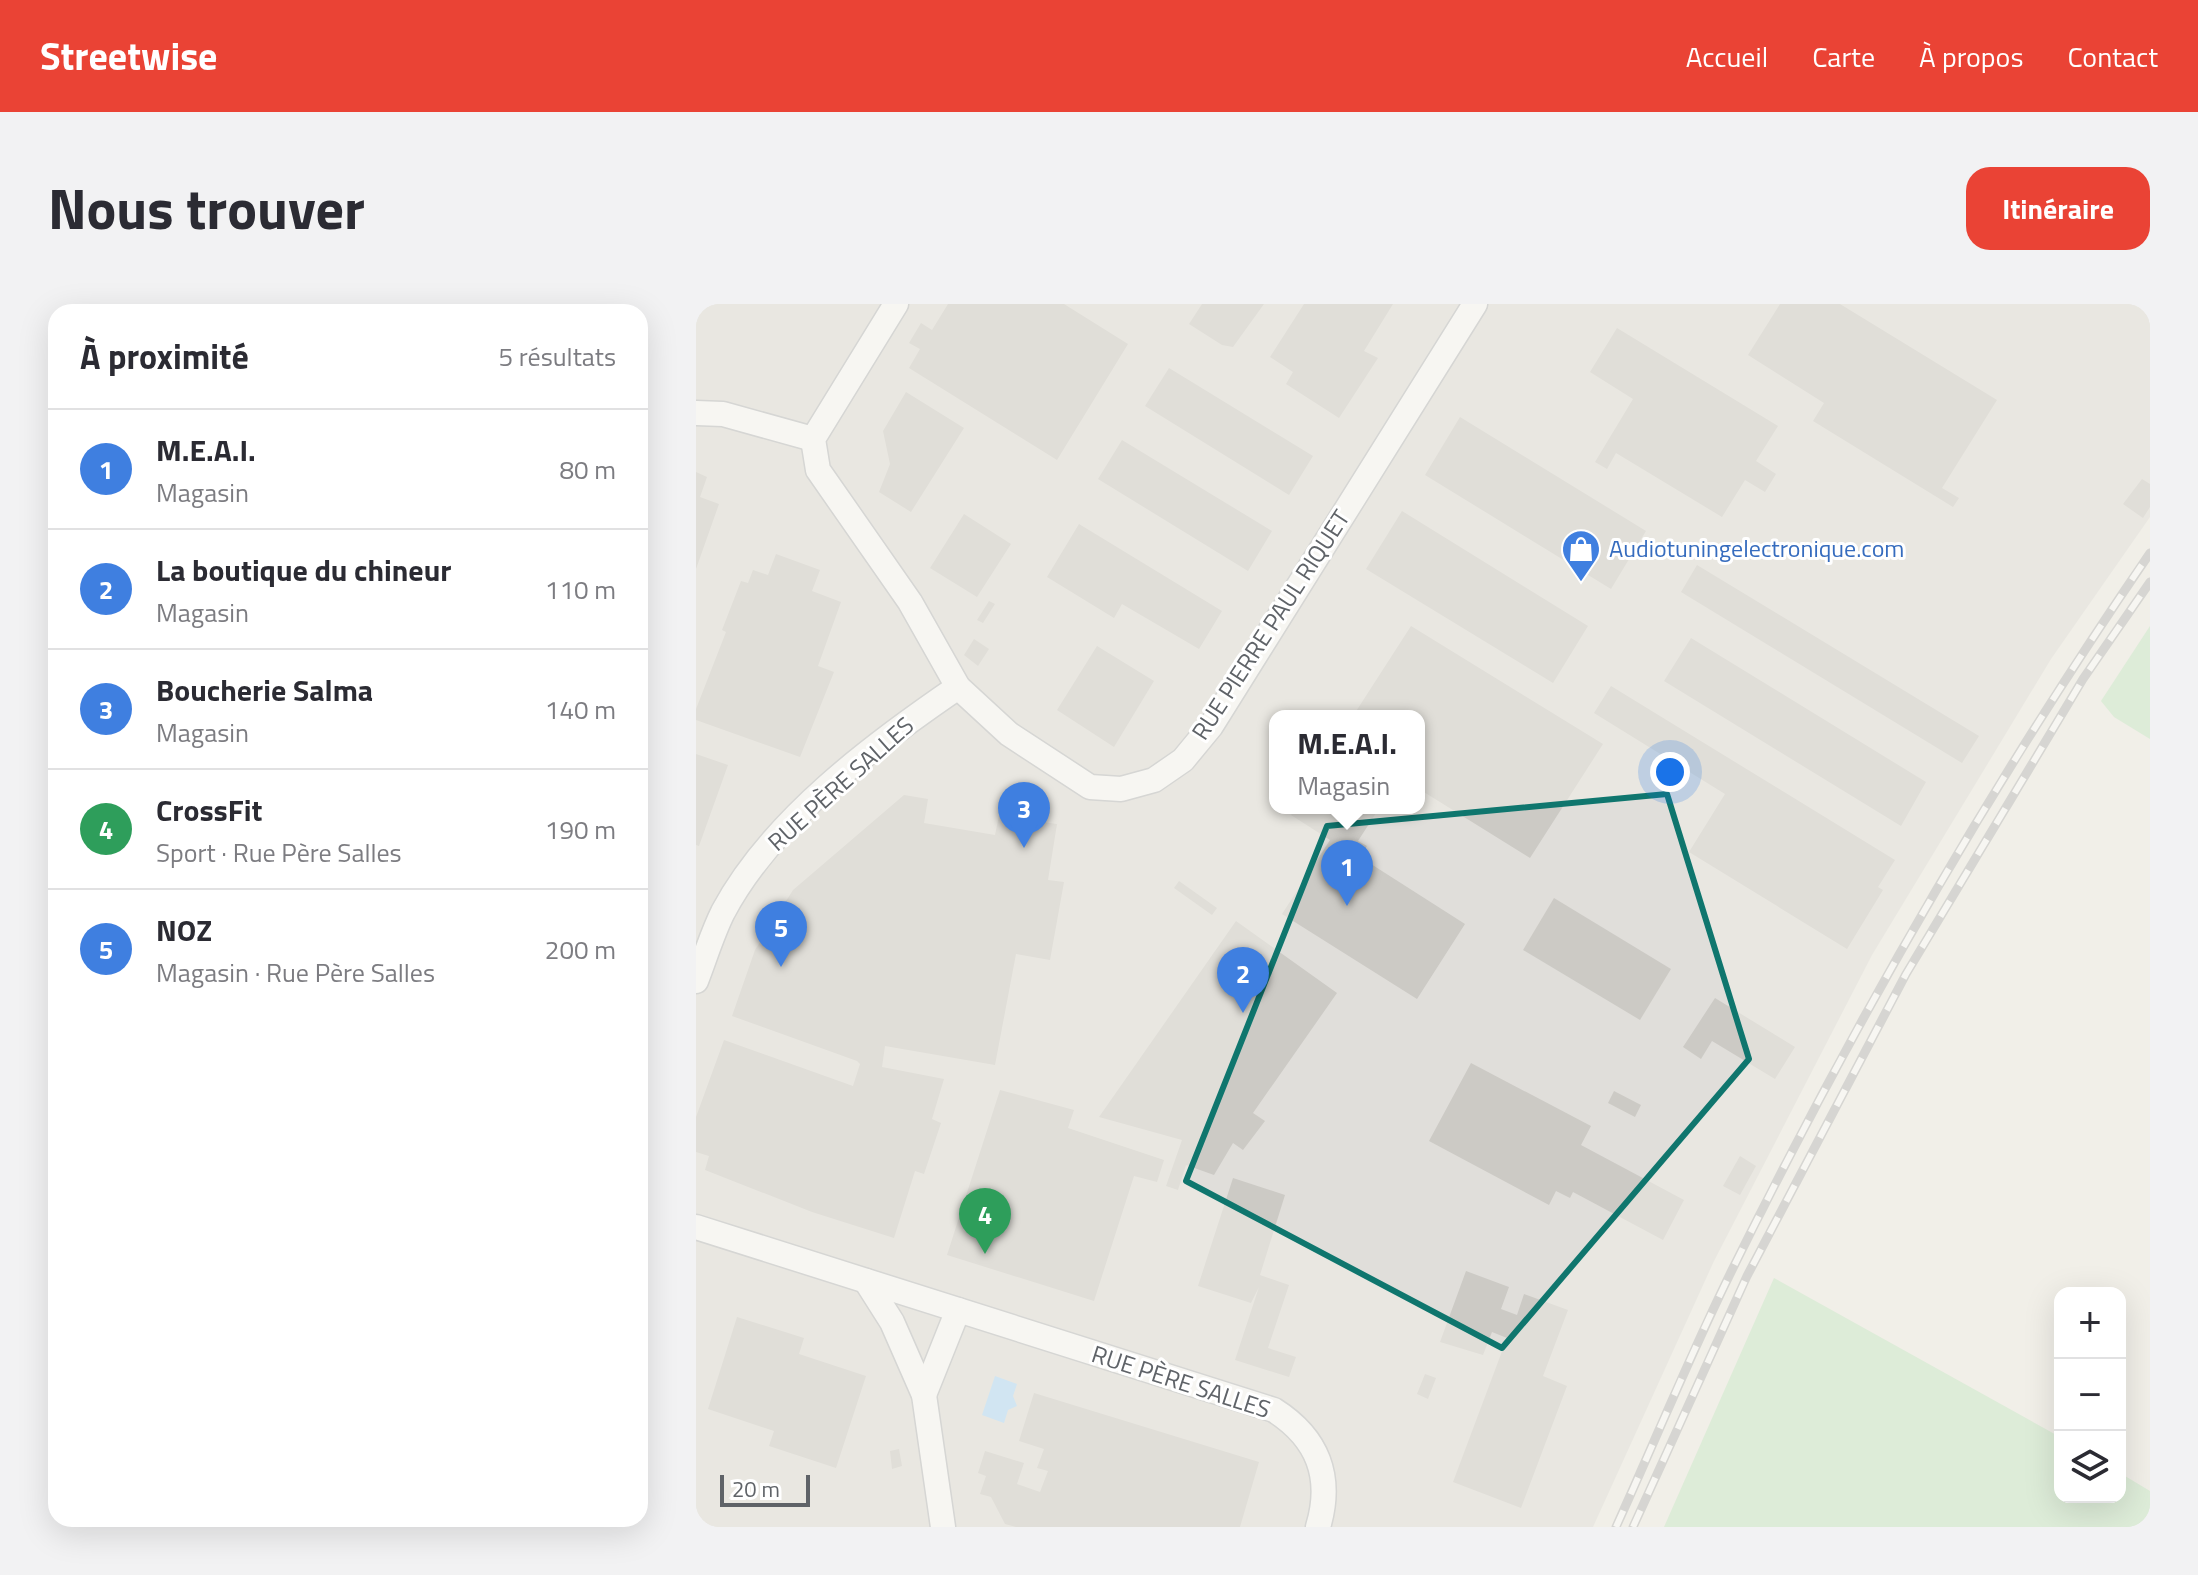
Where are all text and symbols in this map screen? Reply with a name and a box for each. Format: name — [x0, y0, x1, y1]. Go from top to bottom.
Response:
text: Streetwise — [40, 27, 218, 85]
text: Accueil — [1686, 35, 1768, 78]
text: Carte — [1812, 35, 1875, 78]
text: À propos — [1919, 35, 2023, 78]
text: Contact — [2067, 35, 2158, 78]
text: Nous trouver — [48, 166, 365, 251]
button: Itinéraire — [1966, 167, 2150, 250]
text: À proximité — [80, 330, 249, 382]
text: 5 résultats — [499, 337, 616, 376]
text: M.E.A.I. — [156, 427, 256, 473]
text: 1 — [99, 450, 113, 489]
text: 80 m — [559, 450, 616, 489]
text: Magasin — [156, 473, 249, 512]
street label: RUE PIERRE PAUL RIQUET — [1182, 502, 1358, 747]
shop icon: Audiotuningelectronique.com — [1560, 528, 1602, 583]
place label: Audiotuningelectronique.com — [1609, 530, 1904, 566]
text: La boutique du chineur — [156, 547, 451, 593]
text: 2 — [99, 570, 113, 609]
text: 110 m — [545, 570, 616, 609]
text: Magasin — [156, 593, 249, 632]
text: Boucherie Salma — [156, 667, 373, 713]
text: 3 — [99, 690, 113, 729]
text: 140 m — [545, 690, 616, 729]
street label: RUE PÈRE SALLES — [759, 708, 921, 859]
popup — [1269, 710, 1425, 814]
text: Magasin — [156, 713, 249, 752]
text: M.E.A.I. — [1297, 720, 1397, 766]
your location — [1650, 752, 1690, 792]
text: Magasin — [1297, 766, 1390, 805]
pin: 3 — [998, 782, 1050, 848]
text: CrossFit — [156, 787, 262, 833]
text: 4 — [99, 810, 113, 849]
text: 190 m — [545, 810, 616, 849]
text: Sport · Rue Père Salles — [156, 833, 402, 872]
pin: 1 — [1321, 840, 1373, 906]
pin: 5 — [755, 901, 807, 967]
text: NOZ — [156, 907, 212, 953]
text: 5 — [99, 930, 113, 969]
text: 200 m — [545, 930, 616, 969]
pin: 2 — [1217, 947, 1269, 1013]
text: Magasin · Rue Père Salles — [156, 953, 435, 992]
pin: 4 — [959, 1188, 1011, 1254]
map controls — [2054, 1287, 2126, 1503]
button: + — [2054, 1287, 2126, 1359]
street label: RUE PÈRE SALLES — [1087, 1335, 1275, 1427]
button: − — [2054, 1359, 2126, 1431]
button: layers — [2054, 1431, 2126, 1503]
scale bar — [720, 1471, 810, 1507]
text: 20 m — [732, 1472, 780, 1506]

